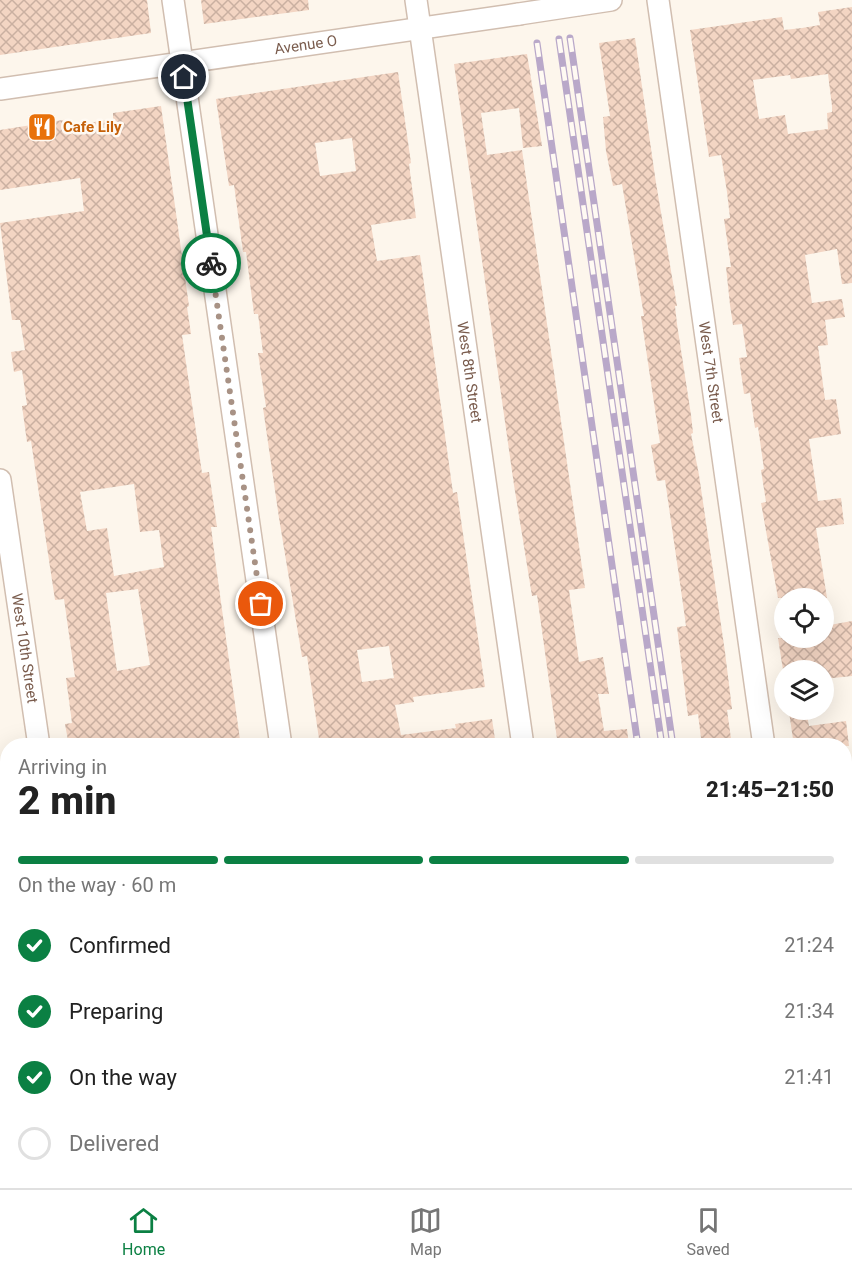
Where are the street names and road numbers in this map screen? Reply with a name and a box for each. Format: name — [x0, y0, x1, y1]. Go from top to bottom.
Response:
street label: Avenue O — [273, 31, 338, 58]
street label: West 8th Street — [453, 320, 486, 424]
street label: West 7th Street — [695, 320, 727, 424]
street label: West 10th Street — [8, 592, 42, 704]

